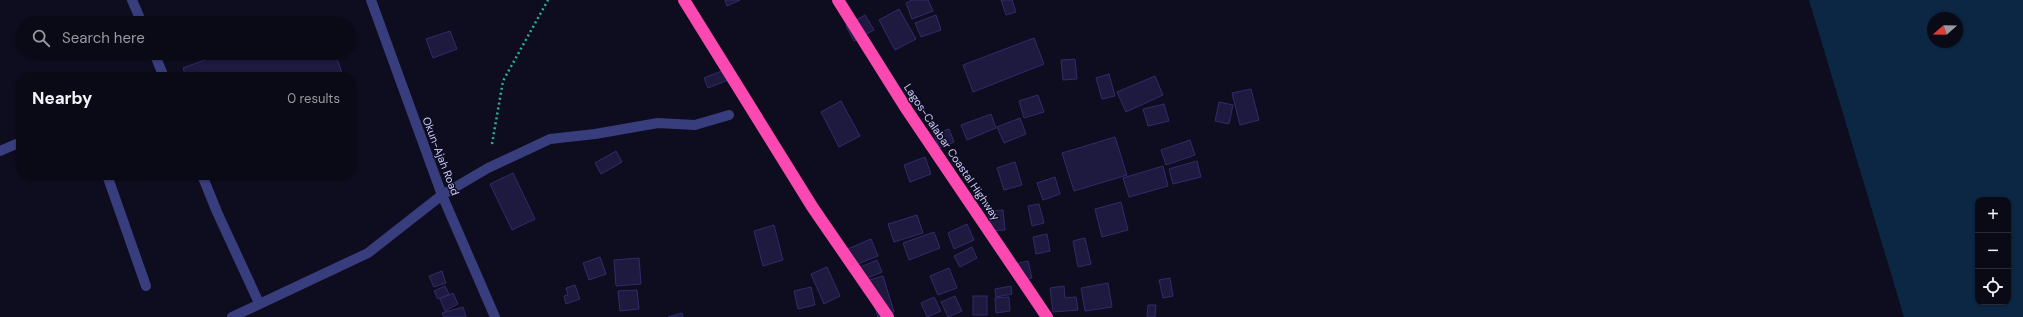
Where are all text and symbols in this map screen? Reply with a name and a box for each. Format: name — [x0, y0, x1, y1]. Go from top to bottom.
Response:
north arrow — [1927, 12, 1963, 48]
search box — [16, 16, 356, 60]
icon: search — [30, 27, 52, 49]
text: Search here — [62, 28, 145, 48]
street label: Lagos-Calabar Coastal Highway — [901, 81, 1003, 223]
text: Nearby — [32, 87, 92, 109]
text: 0 results — [287, 90, 340, 107]
street label: Okun-Ajah Road — [420, 115, 462, 197]
map controls — [1975, 197, 2011, 305]
button: + — [1975, 197, 2011, 233]
button: − — [1975, 233, 2011, 269]
button: locate — [1975, 269, 2011, 305]

